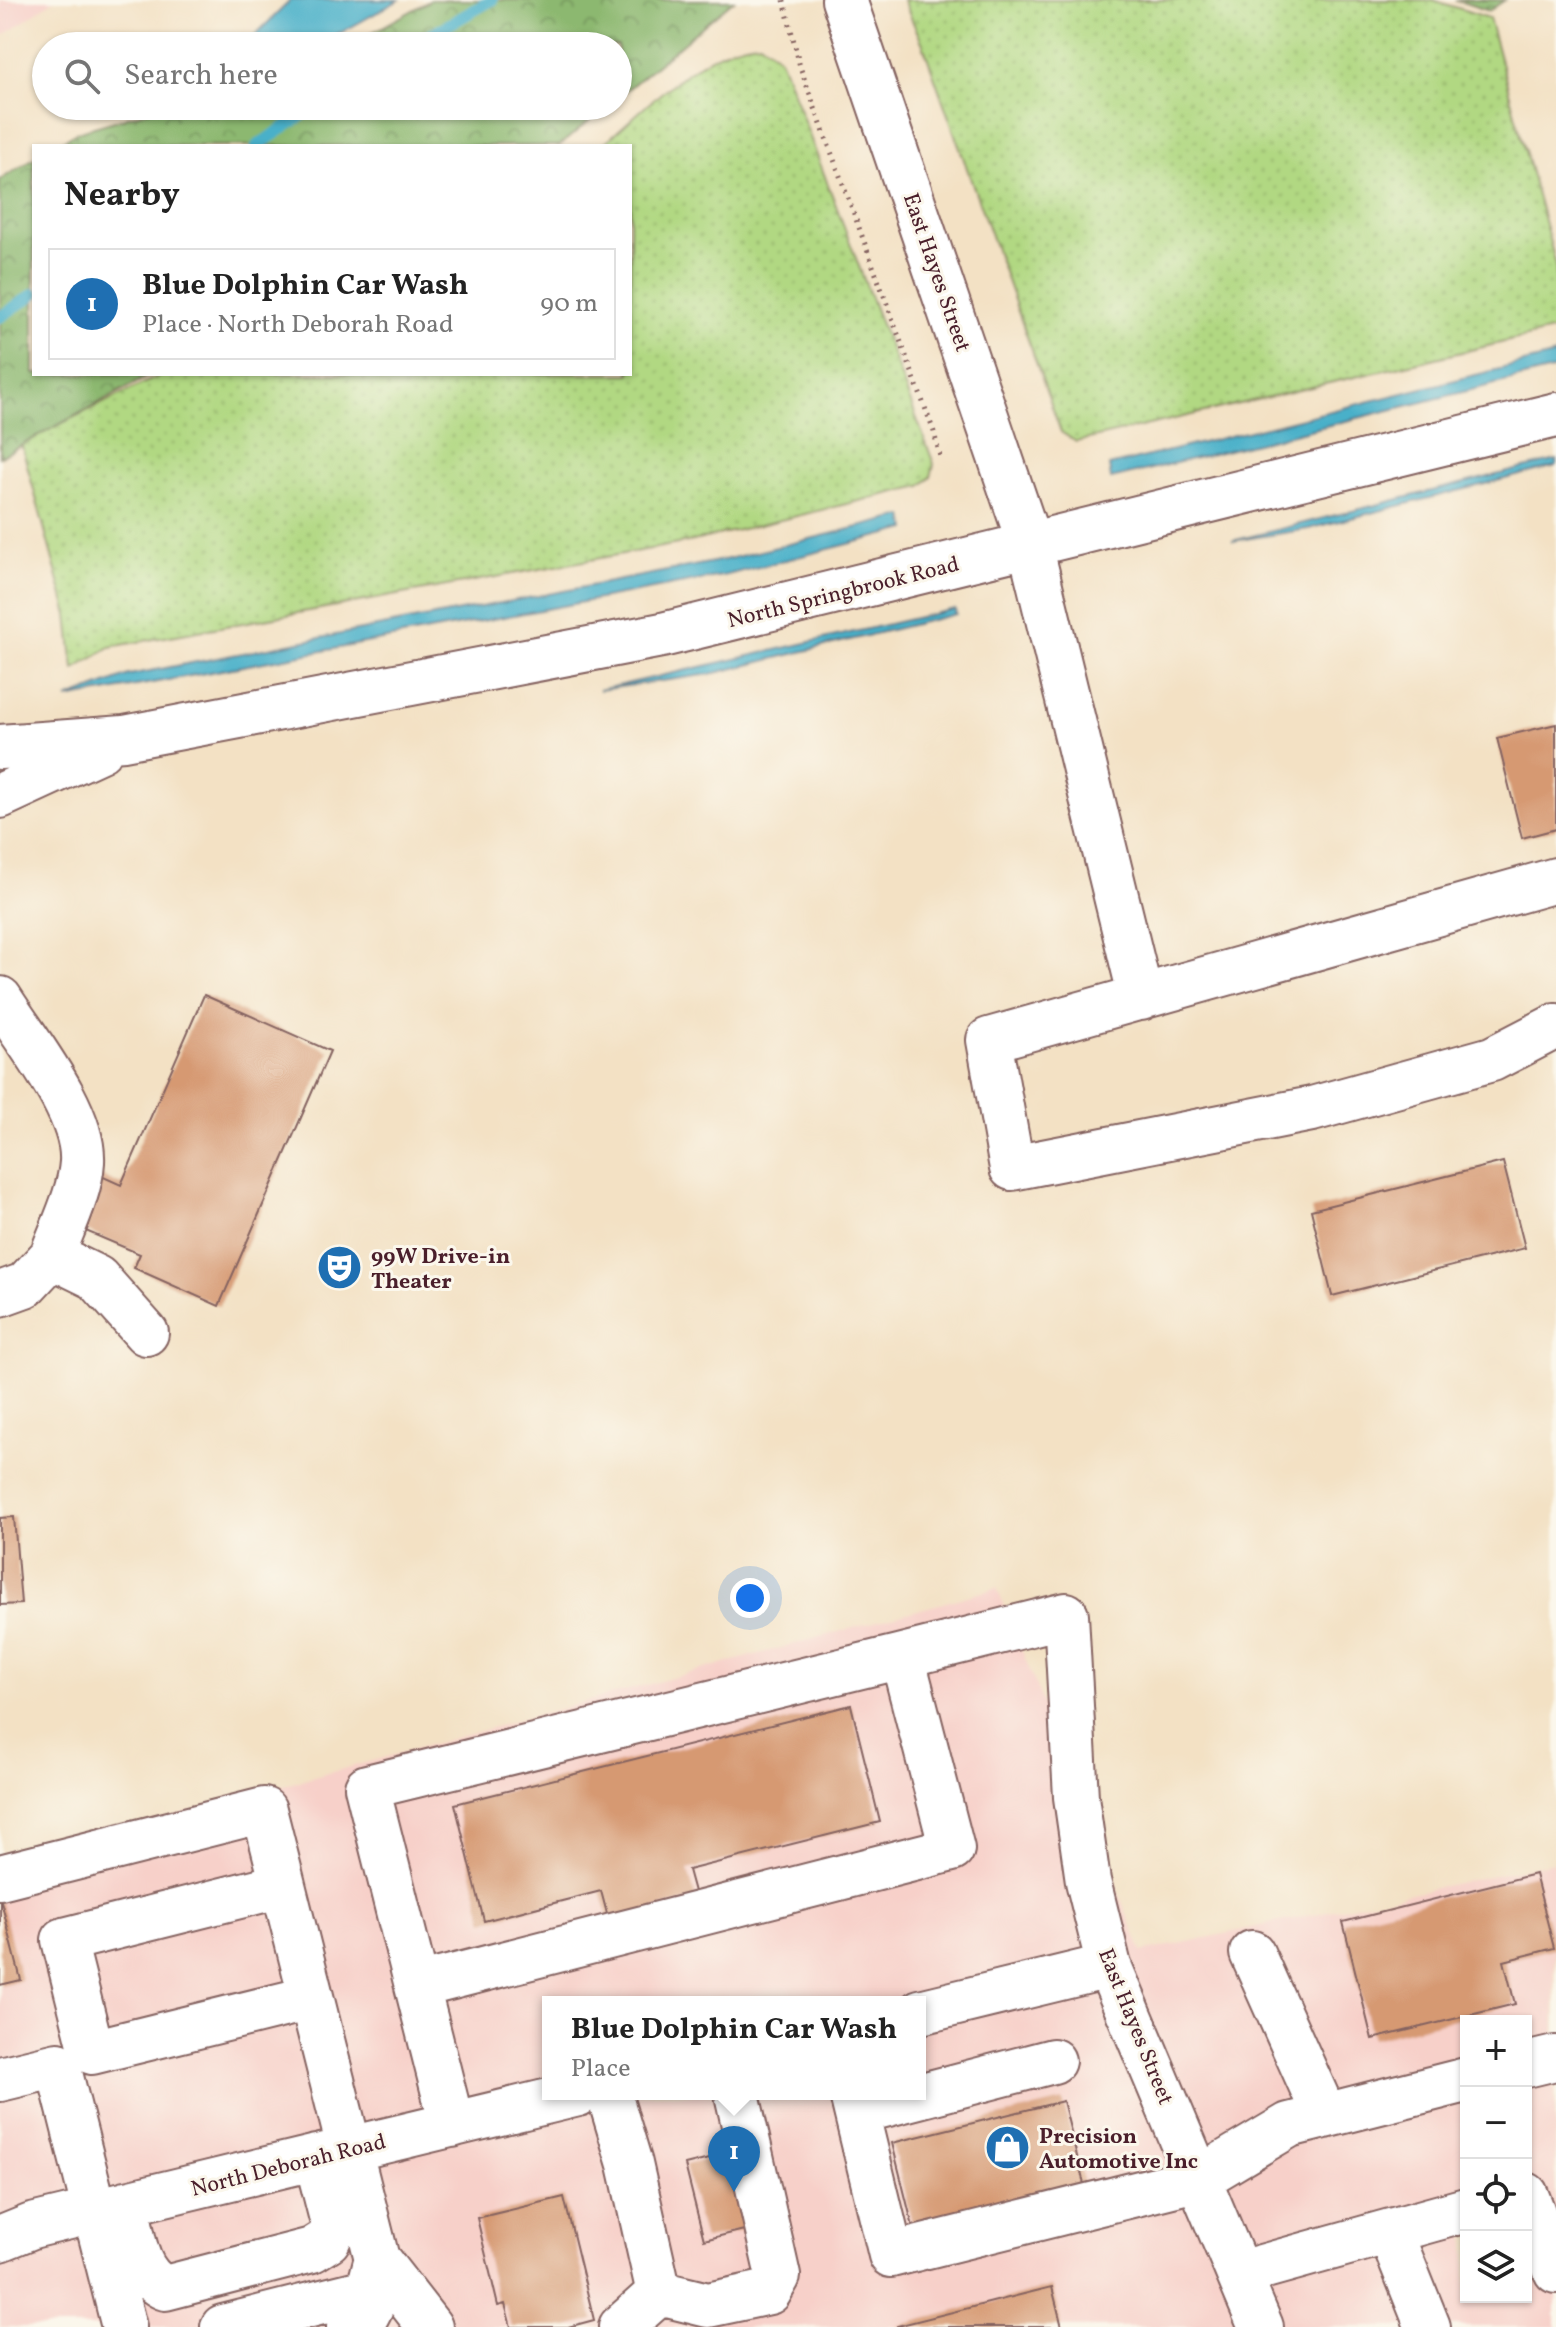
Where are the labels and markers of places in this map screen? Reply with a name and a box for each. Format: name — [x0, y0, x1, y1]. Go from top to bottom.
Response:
place label: 99W Drive-in Theater — [371, 1242, 510, 1298]
theatre icon: 99W Drive-in Theater — [316, 1244, 364, 1292]
place label: Precision Automotive Inc — [1039, 2122, 1198, 2178]
shop icon: Precision Automotive Inc — [984, 2124, 1032, 2172]
pin: 1 — [708, 2126, 760, 2192]

